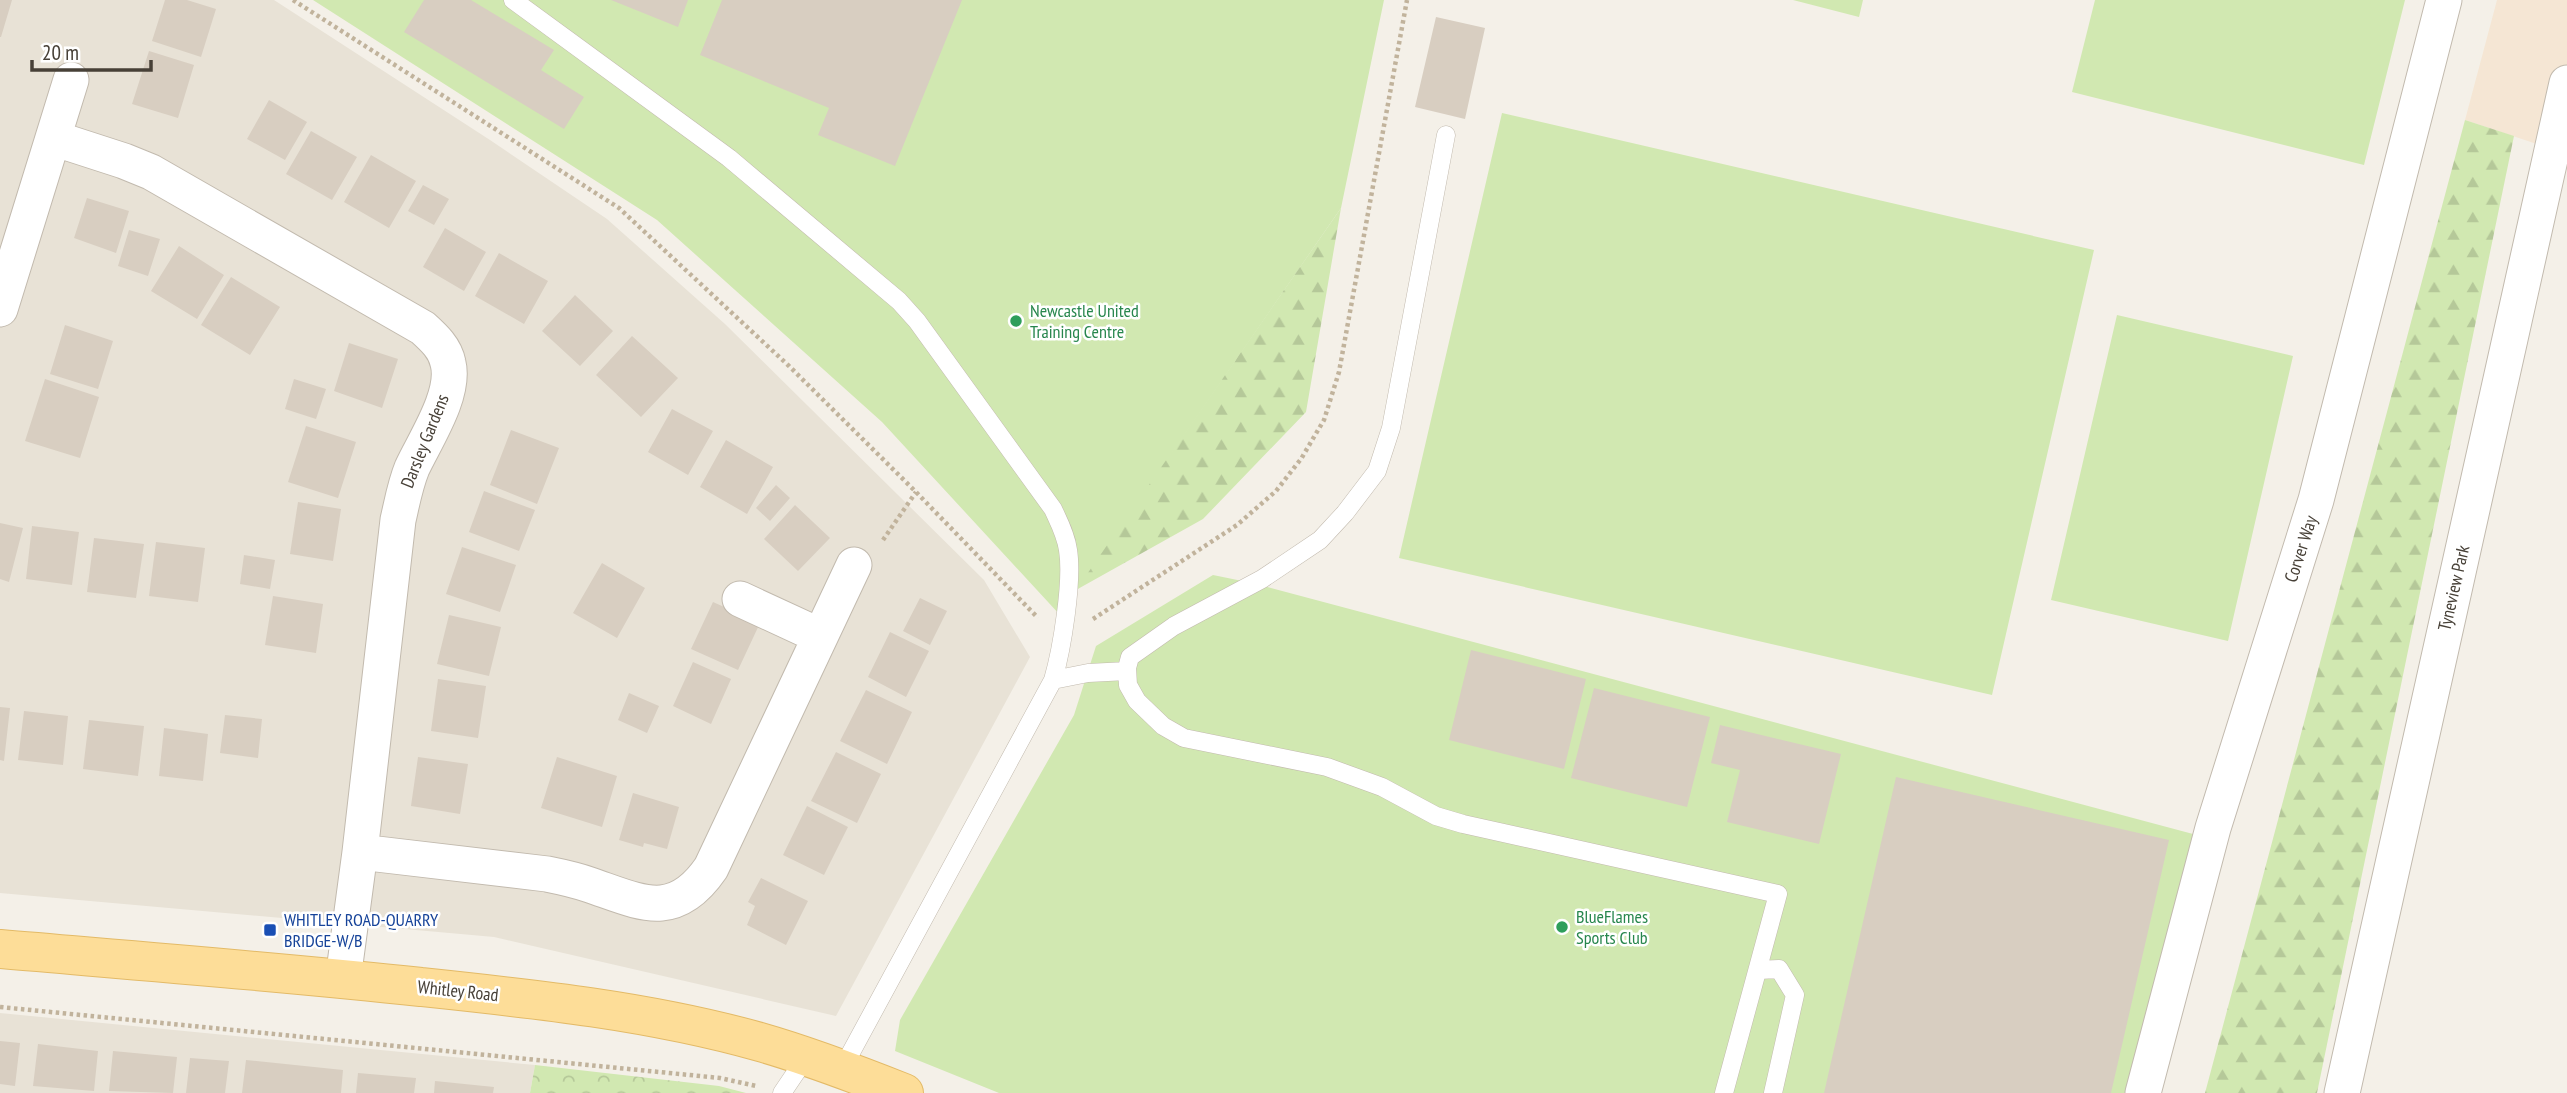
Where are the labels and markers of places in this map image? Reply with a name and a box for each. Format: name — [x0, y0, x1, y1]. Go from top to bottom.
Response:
place label: Newcastle United Training Centre — [1030, 299, 1139, 343]
marker: Newcastle United Training Centre — [1008, 313, 1024, 329]
place label: BlueFlames Sports Club — [1576, 905, 1648, 949]
place label: WHITLEY ROAD-QUARRY BRIDGE-W/B — [284, 908, 439, 952]
marker: BlueFlames Sports Club — [1554, 919, 1570, 935]
marker: WHITLEY ROAD-QUARRY BRIDGE-W/B — [262, 922, 278, 938]

